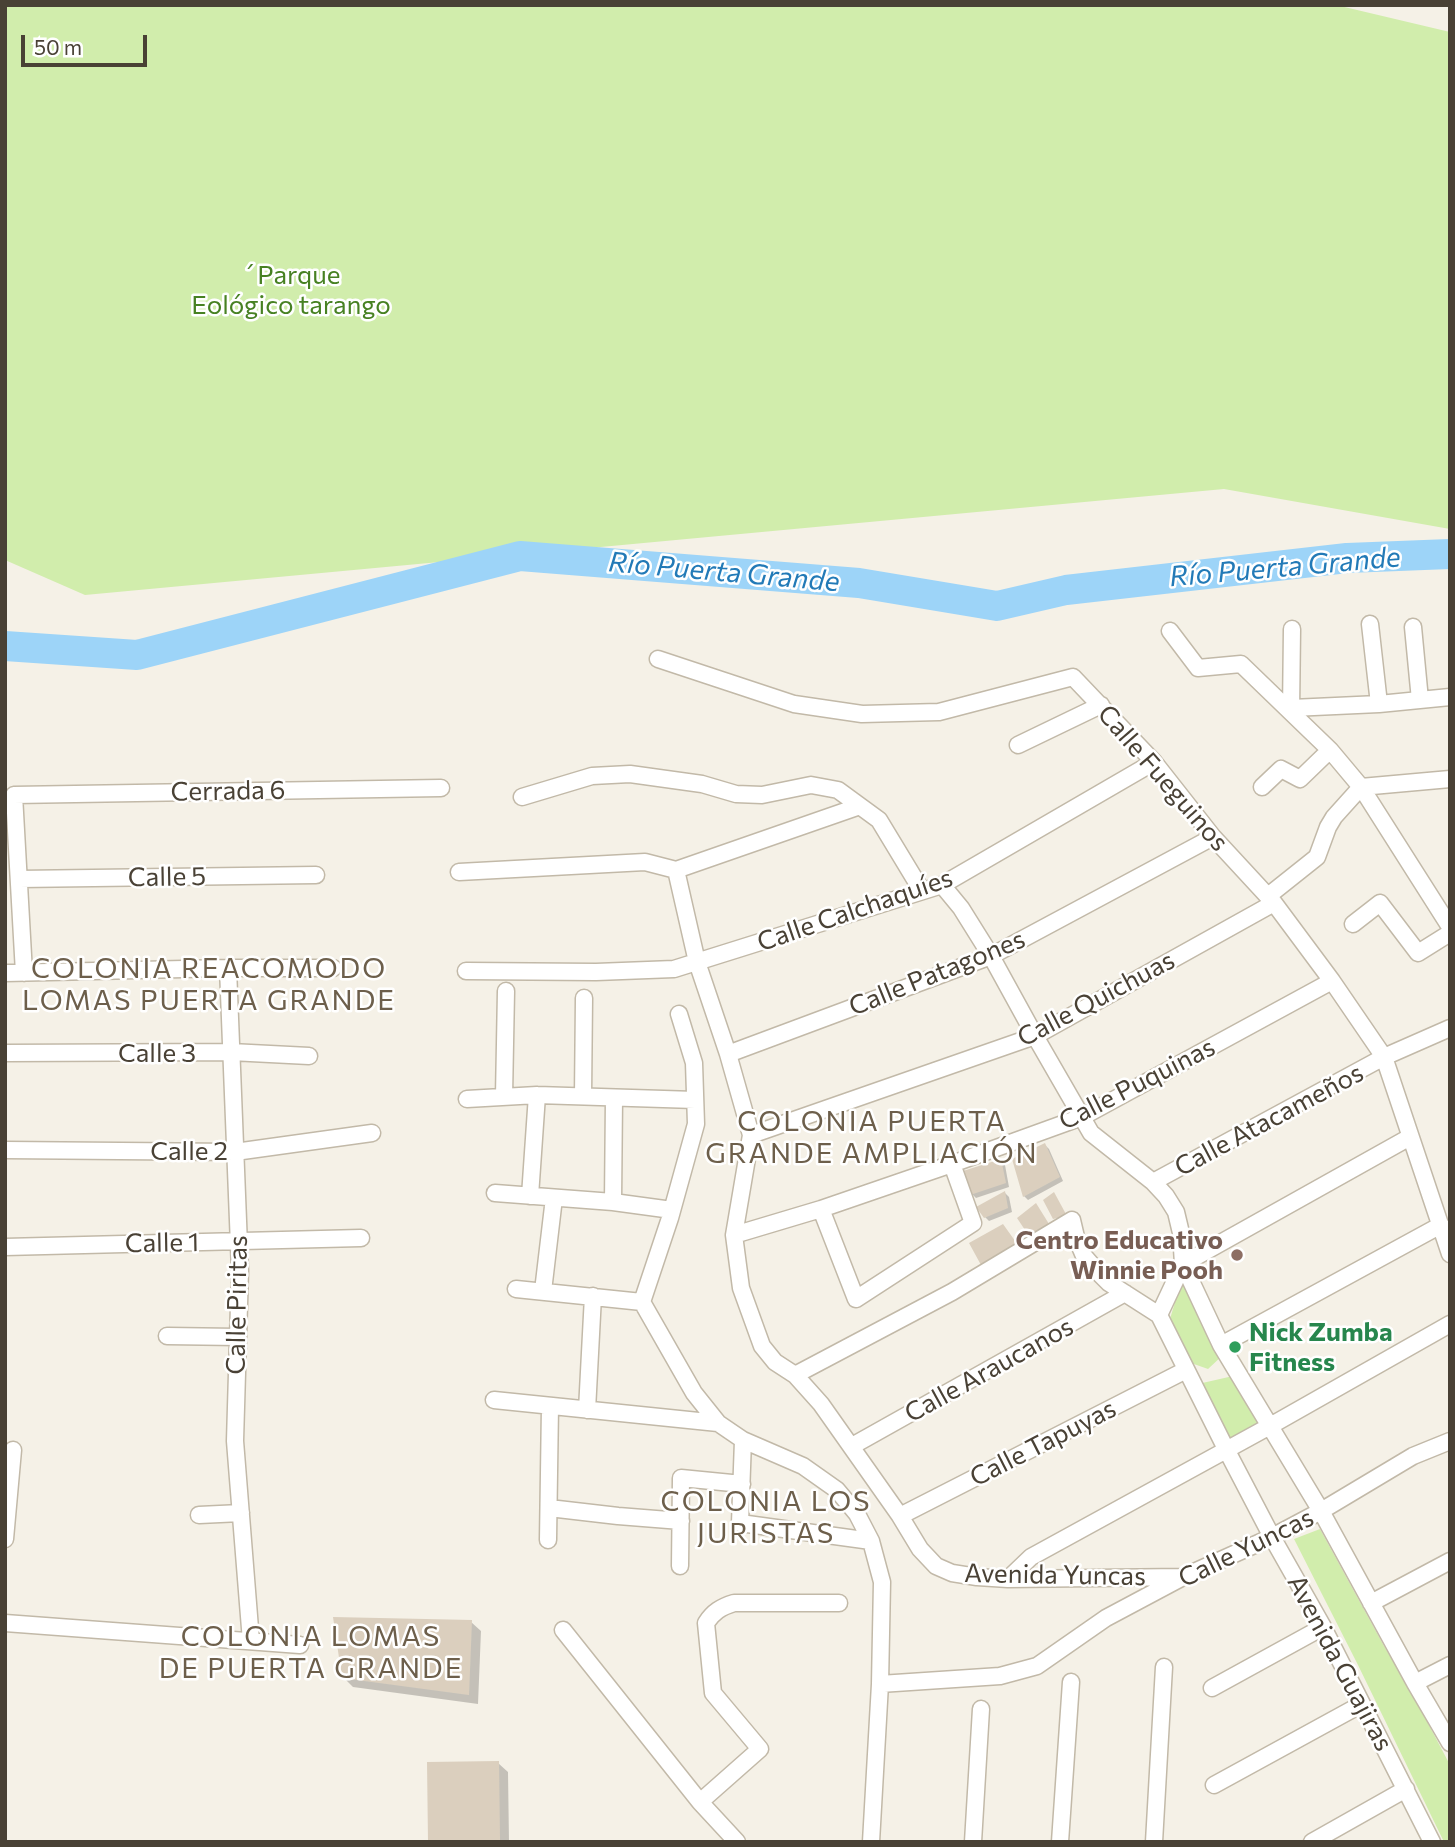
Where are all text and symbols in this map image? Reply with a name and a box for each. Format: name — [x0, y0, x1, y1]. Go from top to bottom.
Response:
scale bar — [24, 21, 150, 65]
text: 50 m — [34, 34, 82, 59]
park label: ´Parque Eológico tarango — [191, 259, 391, 320]
water label: Río Puerta Grande — [1168, 540, 1402, 594]
water label: Río Puerta Grande — [607, 545, 841, 599]
street label: Calle Fueguinos — [1091, 699, 1235, 857]
street label: Cerrada 6 — [170, 774, 286, 808]
street label: Calle 5 — [128, 861, 206, 893]
street label: Calle Calchaquíes — [753, 862, 957, 958]
street label: Calle Patagones — [844, 923, 1030, 1023]
street label: Calle Quichuas — [1012, 945, 1180, 1053]
district label: COLONIA REACOMODO LOMAS PUERTA GRANDE — [24, 952, 394, 1018]
street label: Calle Puquinas — [1054, 1031, 1220, 1137]
street label: Calle 3 — [118, 1037, 196, 1069]
street label: Calle Atacameños — [1169, 1057, 1369, 1183]
district label: COLONIA PUERTA GRANDE AMPLIACIÓN — [707, 1105, 1037, 1171]
street label: Calle 2 — [150, 1135, 228, 1167]
place label: Centro Educativo Winnie Pooh — [1015, 1224, 1223, 1286]
street label: Calle 1 — [125, 1227, 199, 1259]
street label: Calle Piritas — [220, 1235, 254, 1375]
marker: Centro Educativo Winnie Pooh — [1229, 1247, 1245, 1263]
street label: Calle Araucanos — [899, 1311, 1079, 1429]
place label: Nick Zumba Fitness — [1249, 1316, 1393, 1378]
marker: Nick Zumba Fitness — [1227, 1339, 1243, 1355]
street label: Calle Tapuyas — [965, 1393, 1121, 1493]
district label: COLONIA LOS JURISTAS — [662, 1485, 870, 1551]
street label: Calle Yuncas — [1173, 1502, 1319, 1594]
street label: Avenida Yuncas — [964, 1558, 1146, 1592]
street label: Avenida Guajiras — [1281, 1570, 1399, 1756]
district label: COLONIA LOMAS DE PUERTA GRANDE — [161, 1620, 461, 1686]

